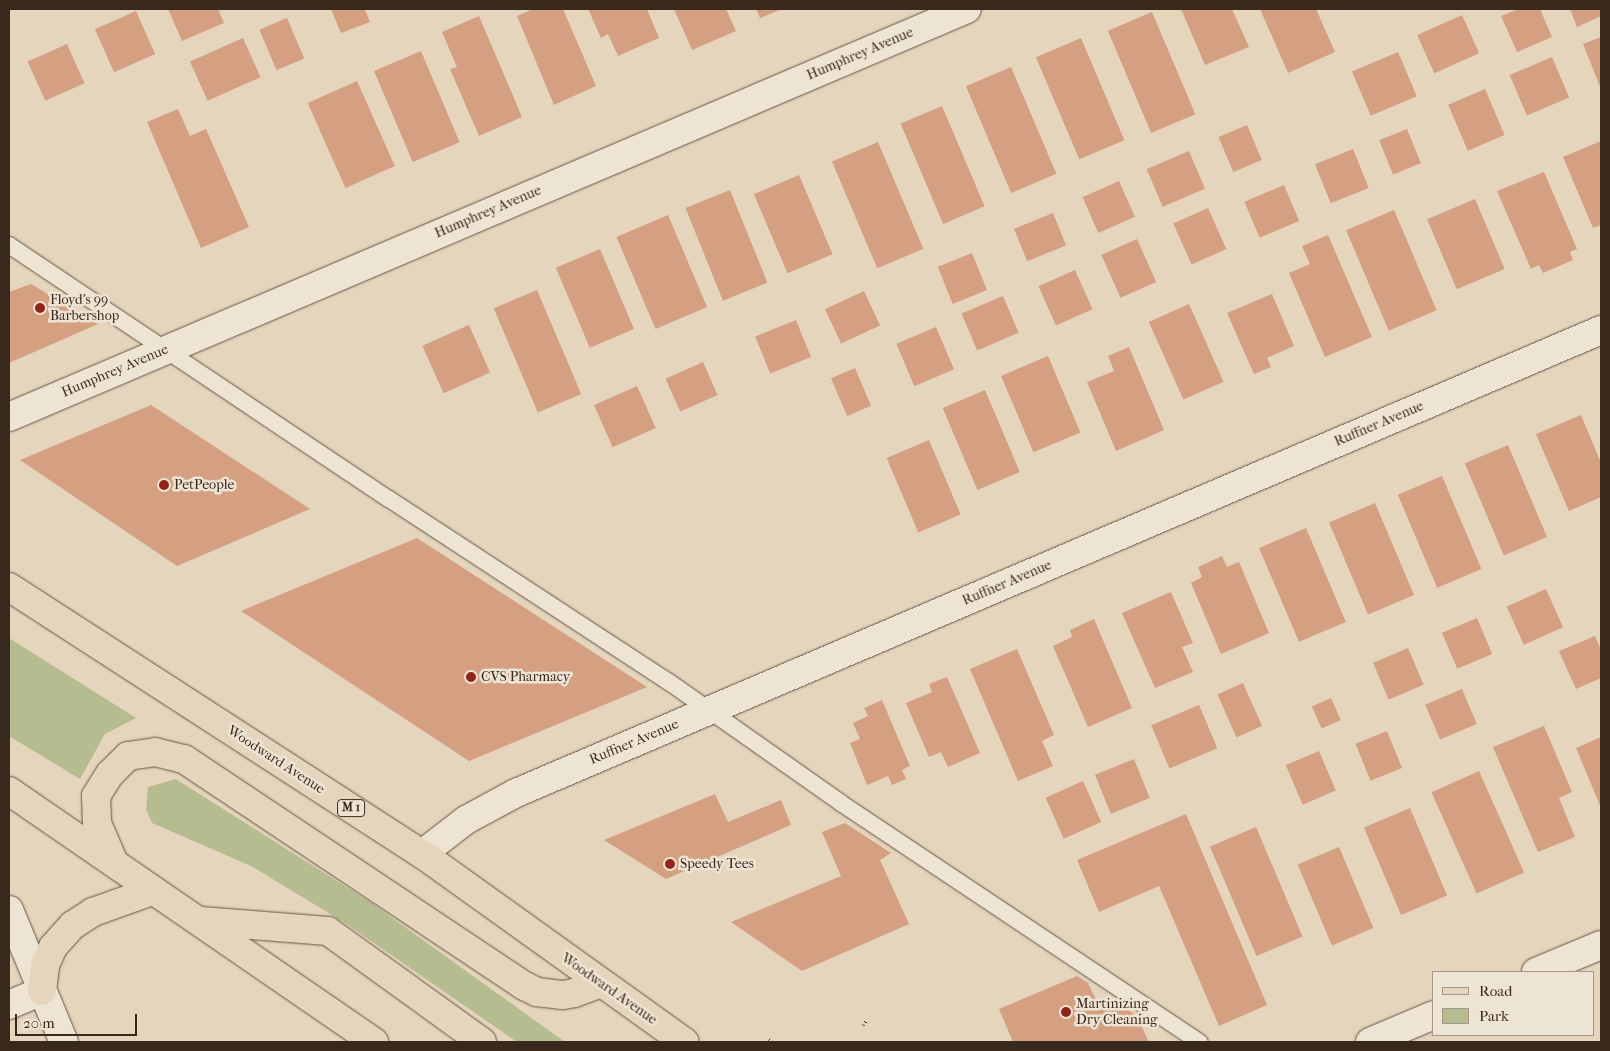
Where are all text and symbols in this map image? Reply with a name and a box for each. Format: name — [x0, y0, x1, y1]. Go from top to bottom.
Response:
street label: Humphrey Avenue — [804, 24, 916, 84]
street label: Humphrey Avenue — [432, 182, 544, 242]
place label: Floyd's 99 Barbershop — [50, 292, 119, 324]
marker: Floyd's 99 Barbershop — [34, 302, 46, 314]
street label: Humphrey Avenue — [59, 341, 171, 401]
street label: Ruffner Avenue — [1332, 398, 1426, 450]
place label: PetPeople — [174, 477, 234, 493]
marker: PetPeople — [158, 479, 170, 491]
street label: Ruffner Avenue — [960, 557, 1054, 609]
place label: CVS Pharmacy — [481, 669, 570, 685]
marker: CVS Pharmacy — [465, 671, 477, 683]
street label: Ruffner Avenue — [587, 716, 681, 768]
street label: Woodward Avenue — [224, 722, 328, 798]
road number: M 1 — [336, 798, 366, 818]
place label: Speedy Tees — [680, 856, 754, 872]
marker: Speedy Tees — [664, 858, 676, 870]
street label: Woodward Avenue — [558, 950, 660, 1028]
legend — [1432, 971, 1595, 1036]
text: Road — [1479, 982, 1512, 1000]
place label: Martinizing Dry Cleaning — [1076, 996, 1158, 1028]
scale bar — [18, 1004, 140, 1036]
marker: Martinizing Dry Cleaning — [1060, 1006, 1072, 1018]
text: Park — [1479, 1007, 1509, 1025]
text: 20 m — [23, 1014, 55, 1032]

